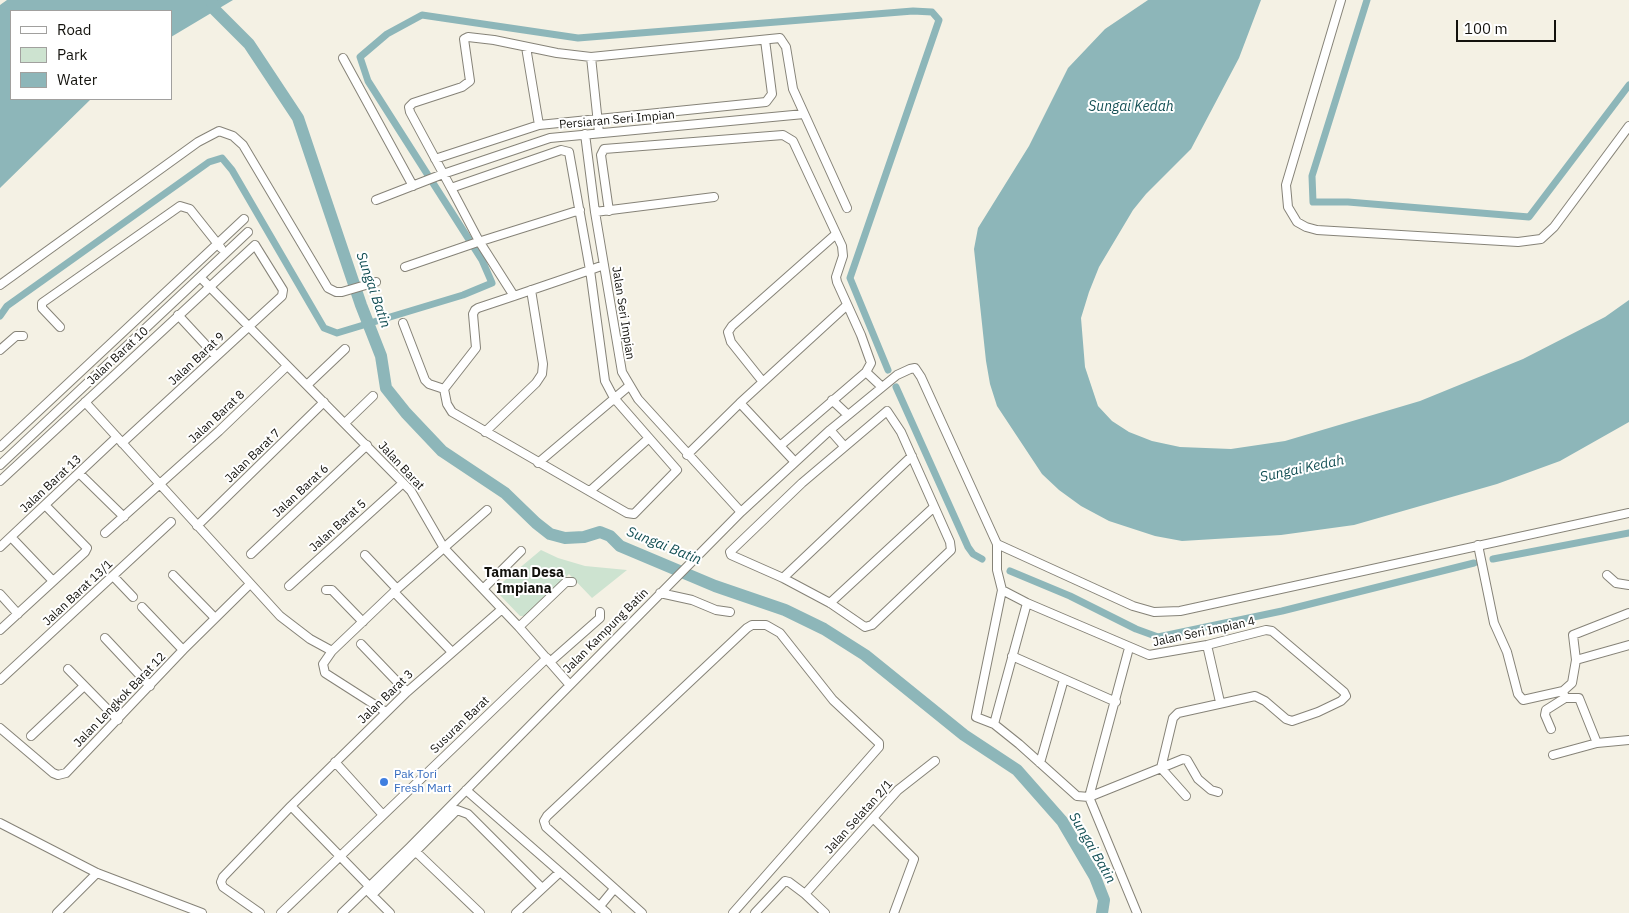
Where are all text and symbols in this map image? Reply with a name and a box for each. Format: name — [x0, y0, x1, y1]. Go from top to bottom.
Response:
legend — [10, 10, 172, 100]
scale bar — [1459, 10, 1559, 42]
text: 100 m — [1464, 19, 1508, 38]
text: Road — [57, 20, 92, 39]
text: Park — [57, 45, 87, 64]
text: Water — [57, 70, 97, 89]
water label: Sungai Kedah — [1088, 99, 1174, 115]
street label: Persiaran Seri Impian — [559, 108, 675, 132]
water label: Sungai Batin — [352, 250, 394, 330]
street label: Jalan Seri Impian — [609, 265, 637, 361]
street label: Jalan Barat 10 — [84, 324, 152, 388]
street label: Jalan Barat 9 — [166, 329, 228, 389]
street label: Jalan Barat 8 — [186, 387, 248, 447]
street label: Jalan Barat 7 — [222, 426, 284, 486]
street label: Jalan Barat — [375, 439, 427, 493]
street label: Jalan Barat 13 — [17, 452, 85, 516]
water label: Sungai Kedah — [1258, 452, 1346, 486]
street label: Jalan Barat 6 — [270, 461, 332, 521]
street label: Jalan Barat 5 — [307, 497, 369, 555]
water label: Sungai Batin — [624, 523, 704, 569]
street label: Jalan Barat 13/1 — [40, 557, 116, 629]
district label: Taman Desa Impiana — [484, 565, 564, 598]
street label: Jalan Kampung Batin — [561, 586, 651, 676]
street label: Jalan Seri Impian 4 — [1152, 614, 1256, 650]
street label: Jalan Lengkok Barat 12 — [71, 650, 169, 750]
street label: Jalan Barat 3 — [355, 667, 417, 727]
street label: Susuran Barat — [428, 693, 492, 757]
place label: Pak Tori Fresh Mart — [394, 768, 452, 796]
marker: Pak Tori Fresh Mart — [378, 776, 390, 788]
street label: Jalan Selatan 2/1 — [822, 777, 896, 857]
water label: Sungai Batin — [1065, 810, 1119, 886]

